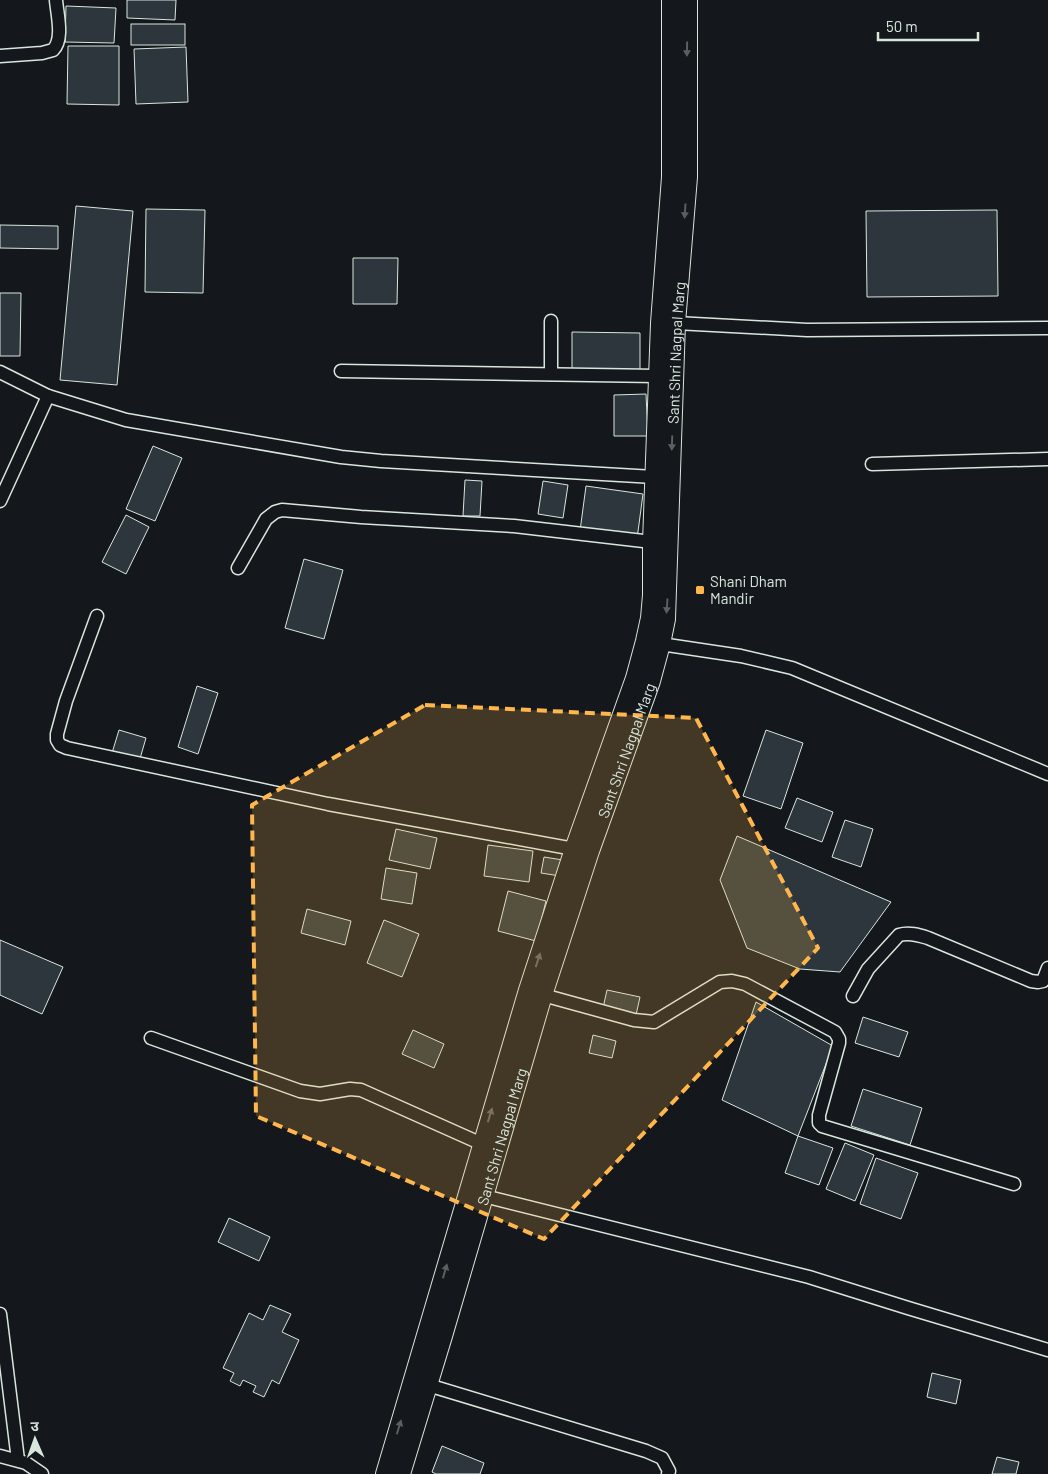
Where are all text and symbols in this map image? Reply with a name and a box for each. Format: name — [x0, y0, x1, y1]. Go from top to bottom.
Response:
scale bar — [878, 10, 978, 42]
text: 50 m — [886, 17, 918, 35]
one-way arrow — [683, 41, 691, 57]
one-way arrow — [681, 203, 689, 219]
street label: Sant Shri Nagpal Marg — [664, 281, 688, 424]
one-way arrow — [668, 435, 676, 451]
place label: Shani Dham Mandir — [710, 572, 787, 607]
marker: Shani Dham Mandir — [694, 584, 706, 596]
one-way arrow — [663, 598, 671, 614]
street label: Sant Shri Nagpal Marg — [594, 680, 659, 820]
one-way arrow — [534, 952, 542, 967]
street label: Sant Shri Nagpal Marg — [473, 1066, 530, 1207]
one-way arrow — [487, 1108, 495, 1123]
one-way arrow — [442, 1264, 450, 1279]
north arrow — [10, 1414, 60, 1464]
text: उ — [30, 1417, 40, 1434]
one-way arrow — [396, 1420, 404, 1435]

